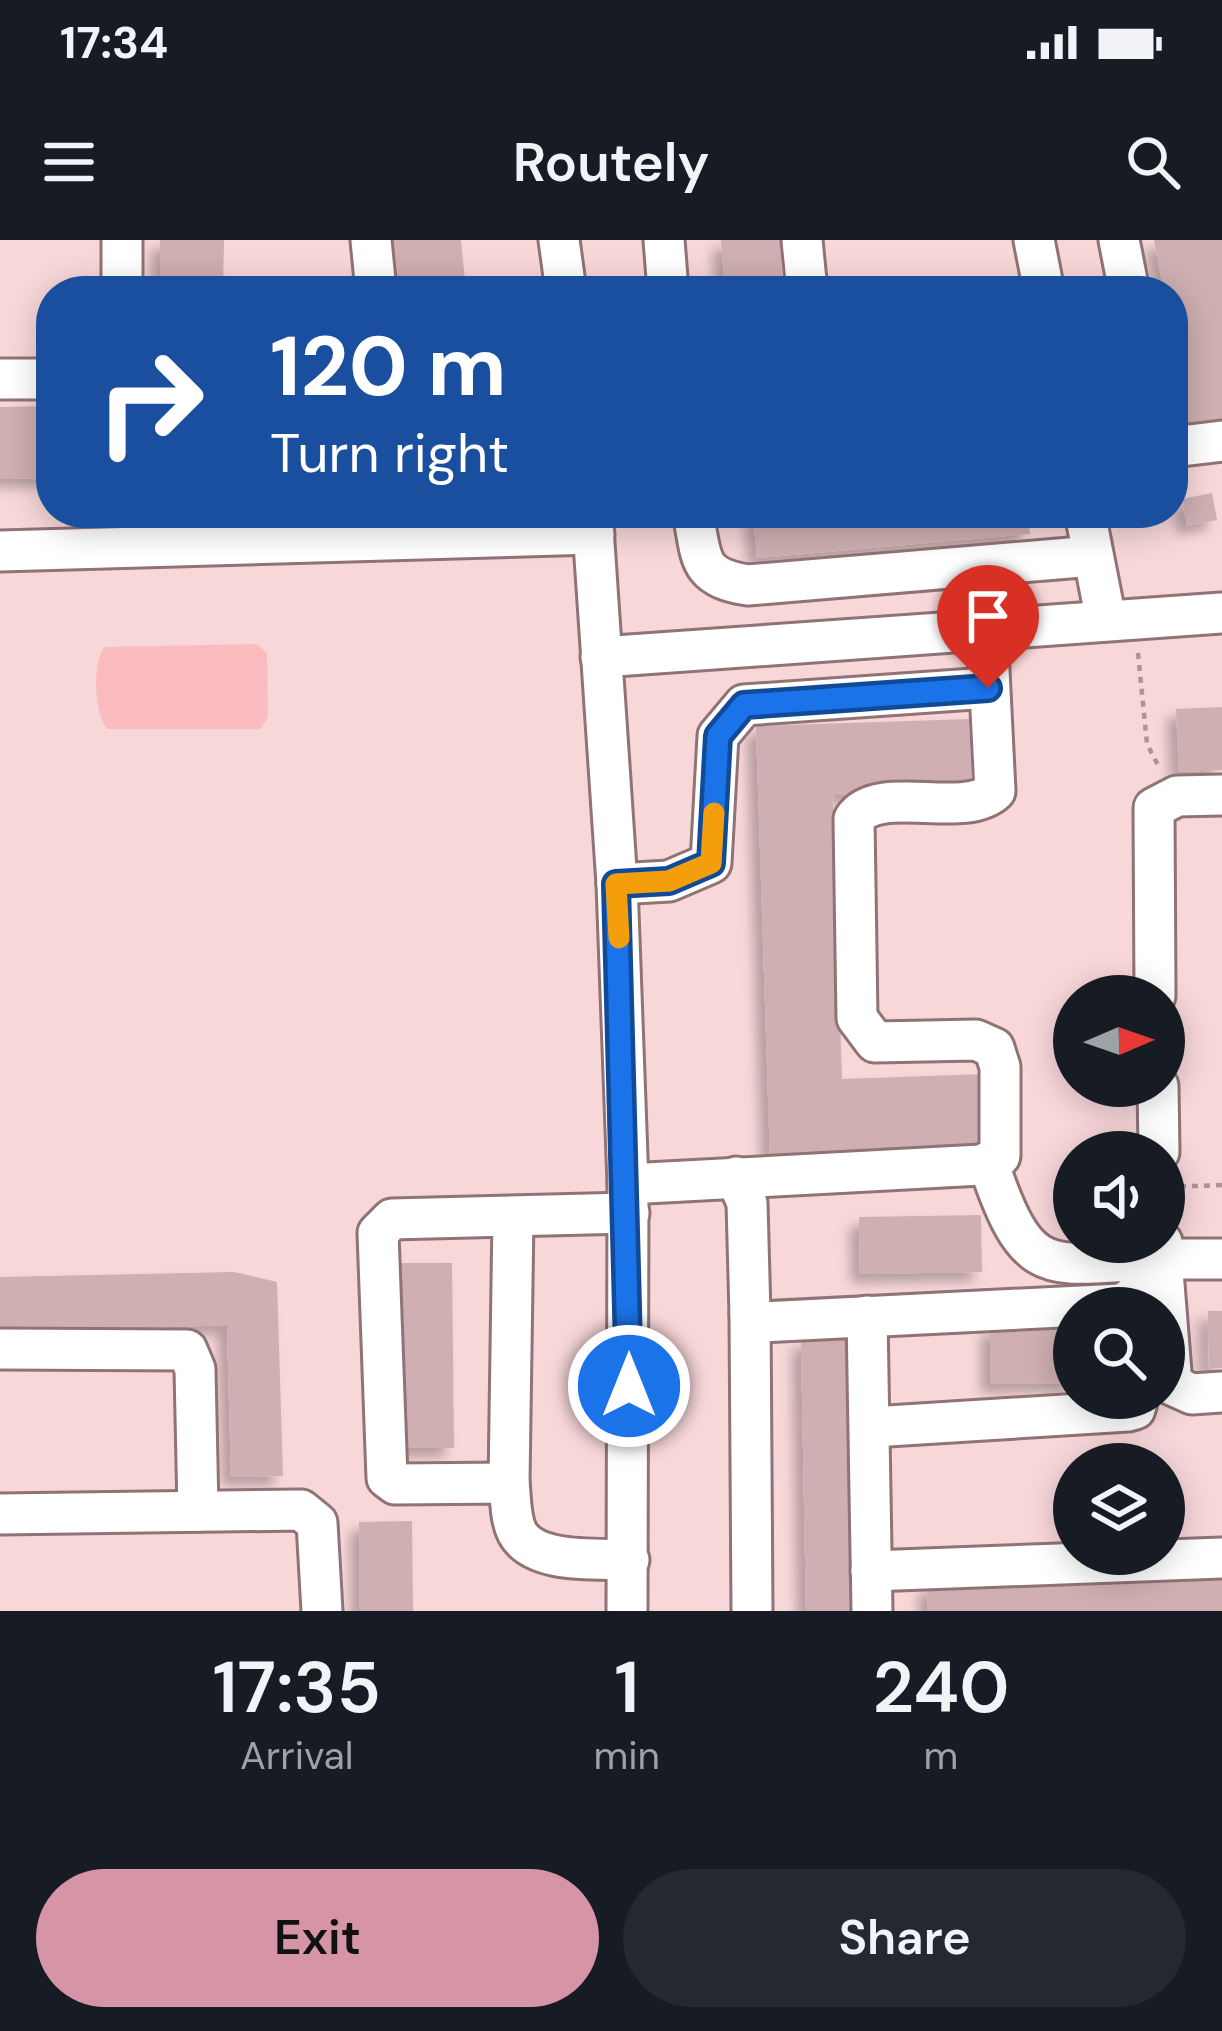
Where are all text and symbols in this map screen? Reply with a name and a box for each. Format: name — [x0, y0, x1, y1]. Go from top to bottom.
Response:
text: 17:34 — [60, 13, 168, 72]
text: Routely — [513, 127, 709, 198]
icon: menu — [36, 129, 102, 195]
icon: search — [1120, 129, 1186, 195]
text: 120 m — [270, 312, 507, 421]
icon: right — [72, 324, 228, 480]
text: Turn right — [270, 418, 509, 489]
pin — [937, 565, 1039, 688]
icon: arrive — [955, 583, 1021, 649]
north arrow — [1053, 975, 1185, 1107]
map controls — [1053, 975, 1185, 1575]
button: sound — [1053, 1131, 1185, 1263]
button: search — [1053, 1287, 1185, 1419]
position arrow — [566, 1323, 692, 1449]
button: layers — [1053, 1443, 1185, 1575]
text: 17:35 — [212, 1641, 381, 1734]
text: 1 — [614, 1641, 639, 1734]
text: 240 — [872, 1641, 1009, 1734]
text: Arrival — [240, 1730, 354, 1781]
text: min — [593, 1730, 660, 1781]
text: m — [924, 1730, 958, 1781]
button: Exit — [36, 1869, 599, 2007]
button: Share — [623, 1869, 1186, 2007]

